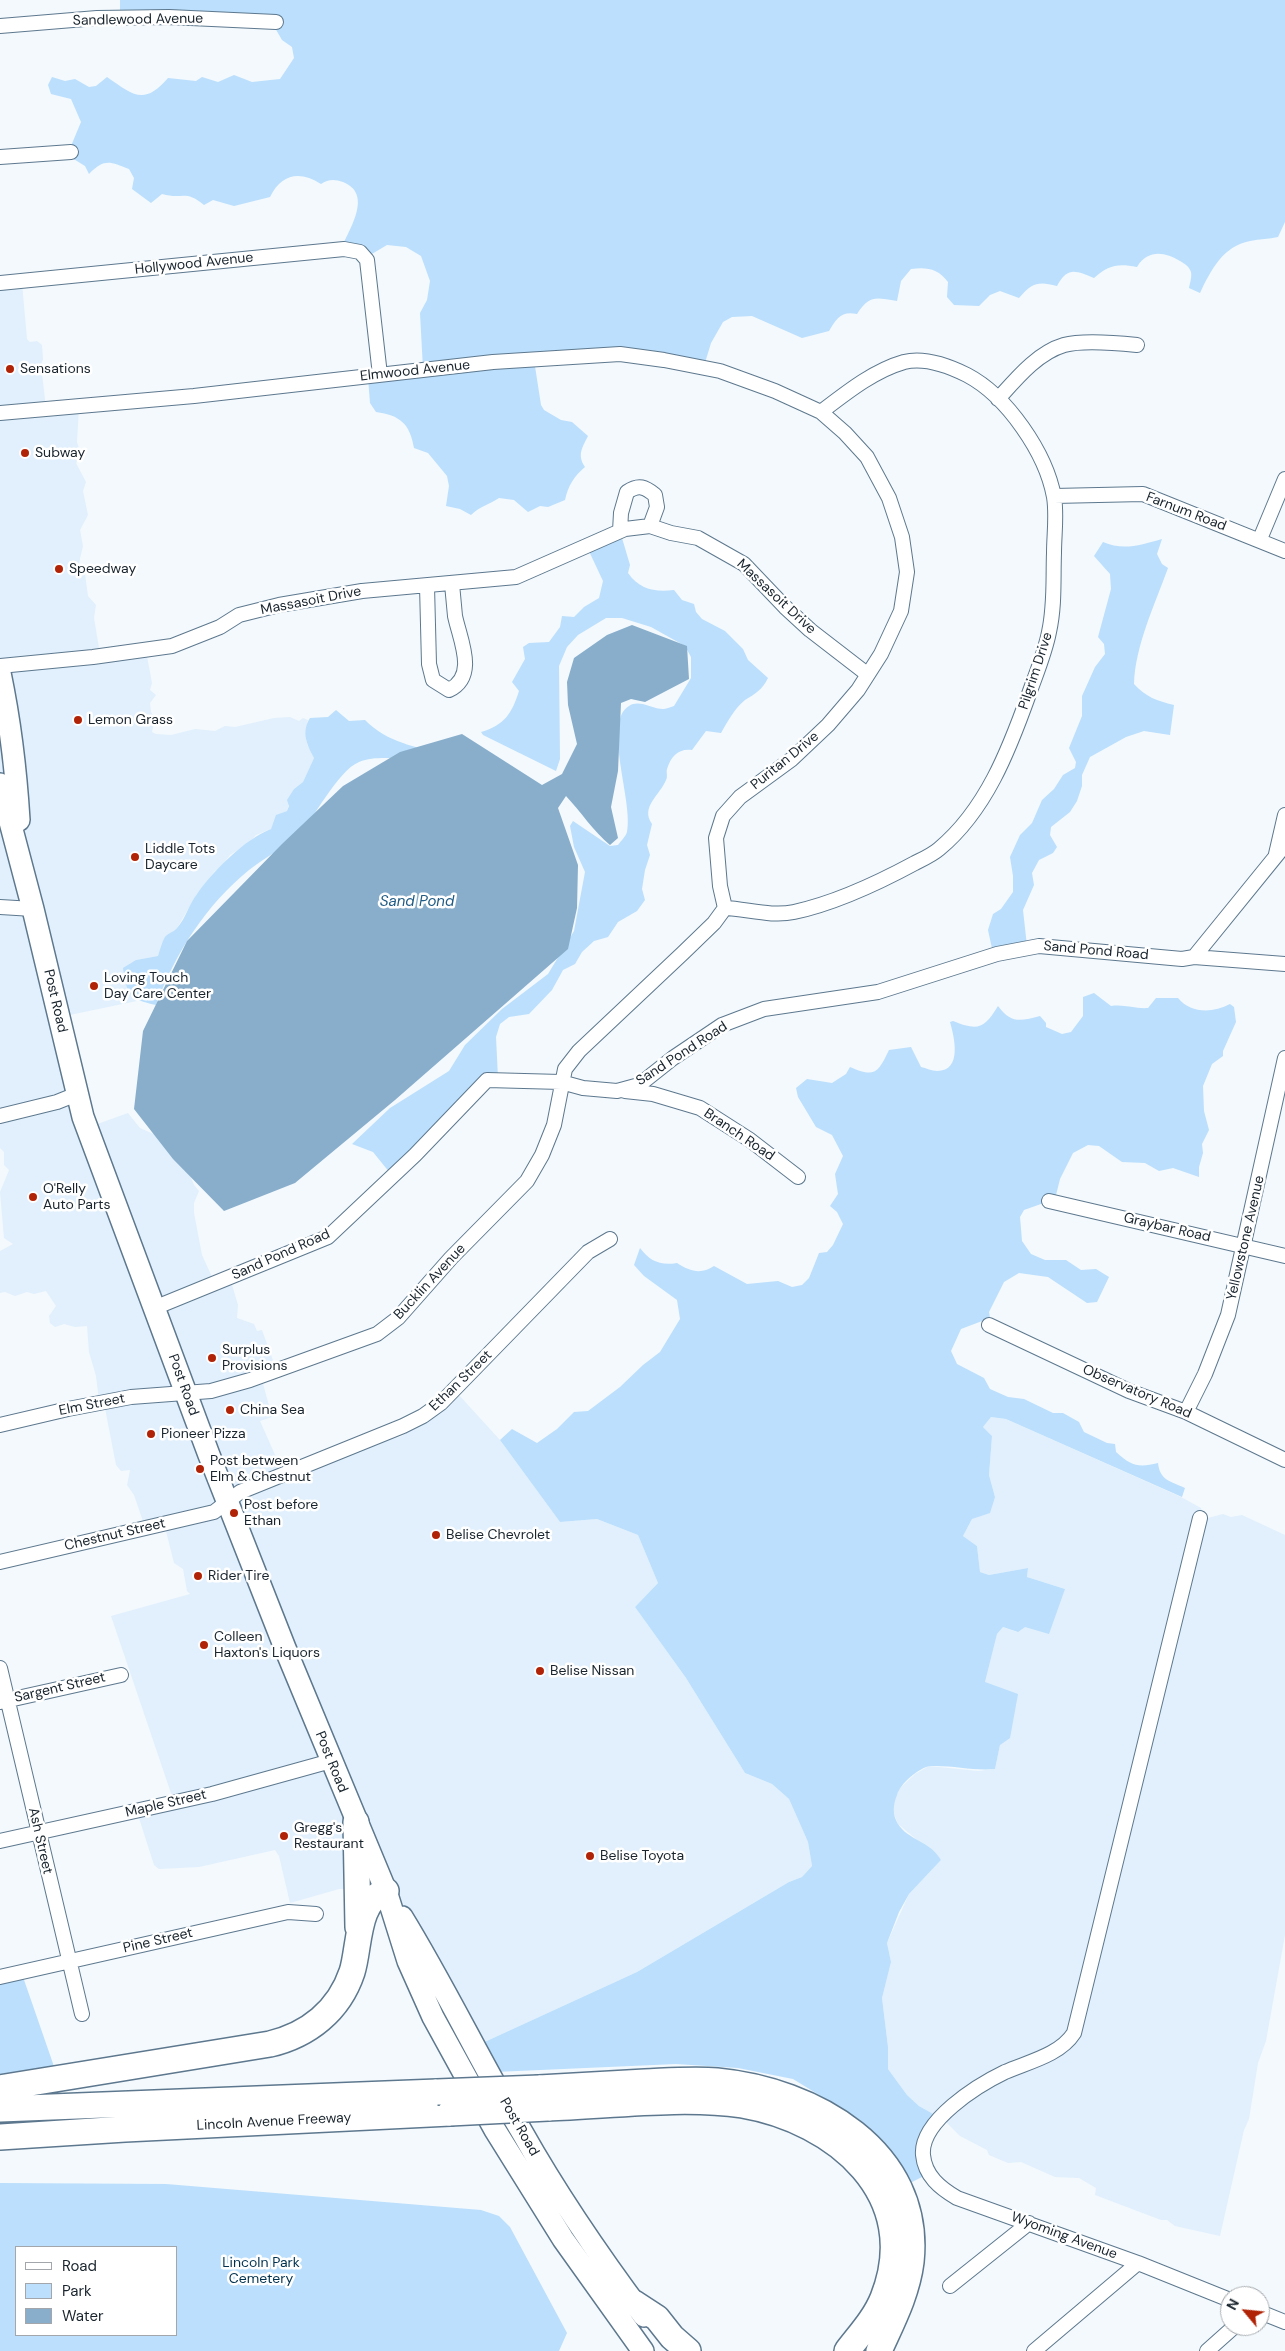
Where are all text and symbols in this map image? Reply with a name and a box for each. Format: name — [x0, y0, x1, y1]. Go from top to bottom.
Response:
street label: Sandlewood Avenue — [73, 10, 203, 30]
street label: Hollywood Avenue — [134, 249, 254, 279]
street label: Elmwood Avenue — [359, 357, 471, 385]
place label: Sensations — [20, 361, 91, 377]
marker: Sensations — [4, 363, 16, 375]
place label: Subway — [35, 445, 85, 461]
marker: Subway — [19, 447, 31, 459]
street label: Farnum Road — [1143, 489, 1229, 535]
street label: Massasoit Drive — [733, 556, 819, 638]
place label: Speedway — [69, 561, 136, 577]
marker: Speedway — [53, 563, 65, 575]
street label: Massasoit Drive — [259, 583, 363, 619]
street label: Pilgrim Drive — [1016, 630, 1056, 712]
place label: Lemon Grass — [88, 712, 173, 728]
marker: Lemon Grass — [72, 714, 84, 726]
street label: Puritan Drive — [748, 728, 822, 794]
place label: Liddle Tots Daycare — [145, 841, 215, 874]
marker: Liddle Tots Daycare — [129, 851, 141, 863]
water label: Sand Pond — [380, 893, 454, 911]
street label: Sand Pond Road — [1043, 938, 1149, 964]
street label: Post Road — [40, 968, 70, 1034]
place label: Loving Touch Day Care Center — [104, 970, 211, 1002]
marker: Loving Touch Day Care Center — [88, 980, 100, 992]
street label: Sand Pond Road — [633, 1018, 731, 1090]
street label: Branch Road — [700, 1105, 778, 1165]
street label: Yellowstone Avenue — [1223, 1174, 1269, 1302]
place label: O'Relly Auto Parts — [43, 1181, 111, 1214]
marker: O'Relly Auto Parts — [27, 1191, 39, 1203]
street label: Graybar Road — [1122, 1210, 1212, 1246]
street label: Sand Pond Road — [229, 1226, 333, 1284]
street label: Bucklin Avenue — [391, 1241, 469, 1323]
place label: Surplus Provisions — [222, 1342, 287, 1374]
street label: Ethan Street — [426, 1347, 496, 1415]
street label: Post Road — [164, 1352, 202, 1418]
marker: Surplus Provisions — [206, 1352, 218, 1364]
street label: Observatory Road — [1080, 1361, 1194, 1423]
street label: Elm Street — [58, 1390, 126, 1420]
place label: China Sea — [240, 1402, 305, 1418]
marker: China Sea — [224, 1404, 236, 1416]
place label: Pioneer Pizza — [161, 1426, 246, 1442]
marker: Pioneer Pizza — [145, 1428, 157, 1440]
place label: Post between Elm & Chestnut — [210, 1453, 311, 1485]
marker: Post between Elm & Chestnut — [194, 1463, 206, 1475]
place label: Post before Ethan — [244, 1497, 318, 1530]
marker: Post before Ethan — [228, 1507, 240, 1519]
street label: Chestnut Street — [63, 1515, 167, 1555]
place label: Belise Chevrolet — [446, 1527, 550, 1543]
marker: Belise Chevrolet — [430, 1529, 442, 1541]
place label: Rider Tire — [208, 1568, 269, 1584]
marker: Rider Tire — [192, 1570, 204, 1582]
place label: Colleen Haxton's Liquors — [214, 1629, 320, 1661]
marker: Colleen Haxton's Liquors — [198, 1639, 210, 1651]
place label: Belise Nissan — [550, 1663, 634, 1679]
marker: Belise Nissan — [534, 1665, 546, 1677]
street label: Sargent Street — [13, 1669, 107, 1707]
street label: Post Road — [311, 1729, 351, 1795]
street label: Maple Street — [124, 1787, 208, 1821]
street label: Ash Street — [24, 1806, 56, 1876]
place label: Gregg's Restaurant — [294, 1820, 364, 1852]
marker: Gregg's Restaurant — [278, 1830, 290, 1842]
place label: Belise Toyota — [600, 1848, 684, 1864]
marker: Belise Toyota — [584, 1850, 596, 1862]
street label: Pine Street — [122, 1925, 194, 1957]
street label: Post Road — [496, 2095, 542, 2159]
street label: Lincoln Avenue Freeway — [196, 2110, 352, 2134]
street label: Wyoming Avenue — [1009, 2209, 1119, 2263]
legend — [15, 2246, 178, 2336]
park label: Lincoln Park Cemetery — [222, 2255, 300, 2288]
text: Road — [62, 2256, 97, 2276]
text: Park — [62, 2281, 92, 2301]
north arrow — [1220, 2286, 1270, 2336]
text: N — [1222, 2296, 1243, 2313]
text: Water — [62, 2306, 103, 2326]

